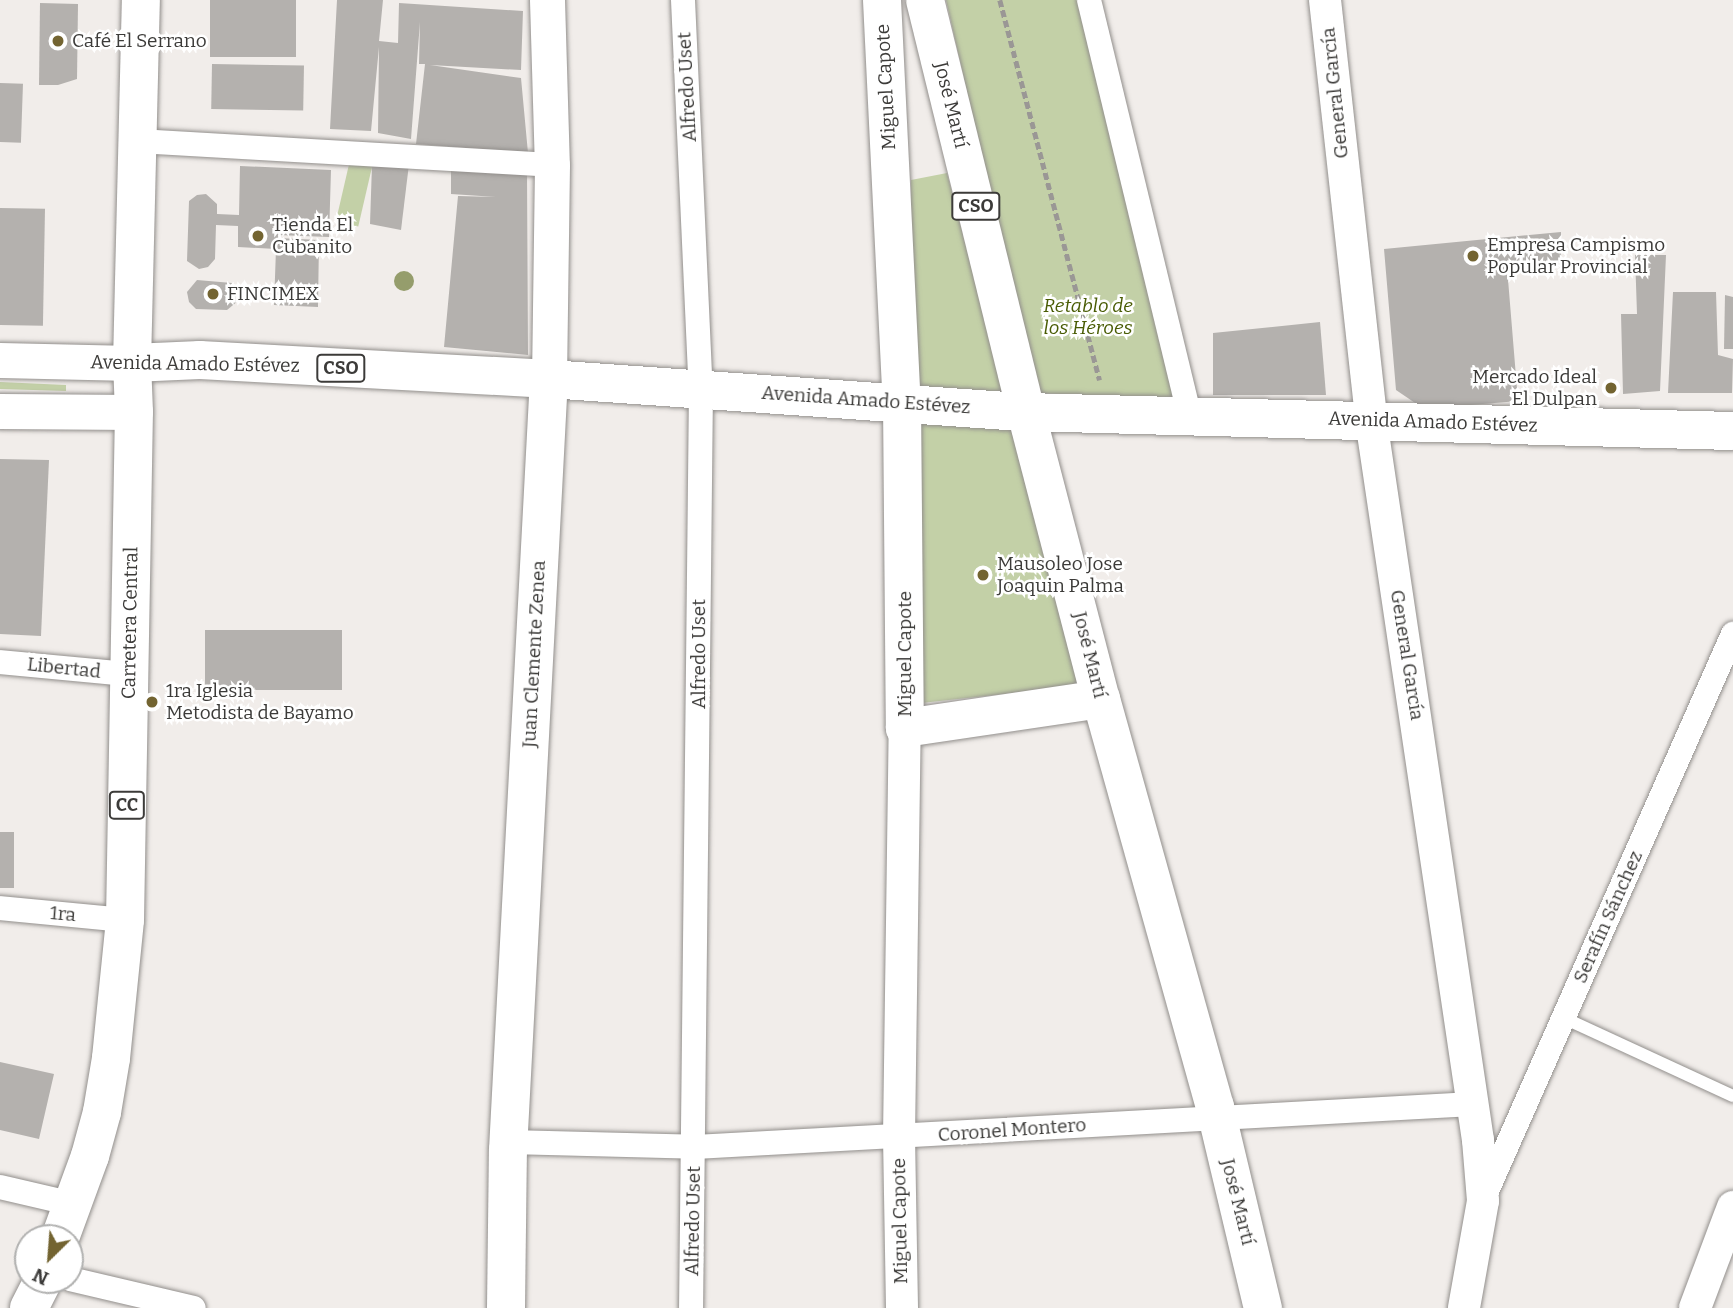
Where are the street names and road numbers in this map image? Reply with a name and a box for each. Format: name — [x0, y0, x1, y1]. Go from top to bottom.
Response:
street label: Miguel Capote — [871, 23, 901, 151]
street label: General García — [1317, 26, 1353, 160]
street label: Alfredo Uset — [673, 31, 701, 143]
street label: José Martí — [929, 59, 973, 151]
road number: CSO — [950, 191, 1002, 220]
street label: Avenida Amado Estévez — [90, 351, 300, 377]
road number: CSO — [315, 354, 367, 382]
street label: Avenida Amado Estévez — [761, 381, 971, 419]
street label: Avenida Amado Estévez — [1328, 407, 1538, 437]
street label: Carretera Central — [117, 547, 143, 699]
street label: Juan Clemente Zenea — [518, 560, 550, 748]
street label: General García — [1385, 588, 1429, 722]
street label: Miguel Capote — [894, 591, 916, 717]
street label: Alfredo Uset — [688, 599, 710, 709]
street label: José Martí — [1068, 609, 1112, 701]
street label: Libertad — [26, 653, 102, 683]
road number: CC — [108, 790, 146, 820]
street label: Serafín Sánchez — [1569, 847, 1647, 987]
street label: 1ra — [49, 902, 77, 926]
street label: Coronel Montero — [937, 1113, 1087, 1147]
street label: José Martí — [1216, 1156, 1260, 1248]
street label: Miguel Capote — [888, 1158, 912, 1284]
street label: Alfredo Uset — [681, 1166, 705, 1276]

